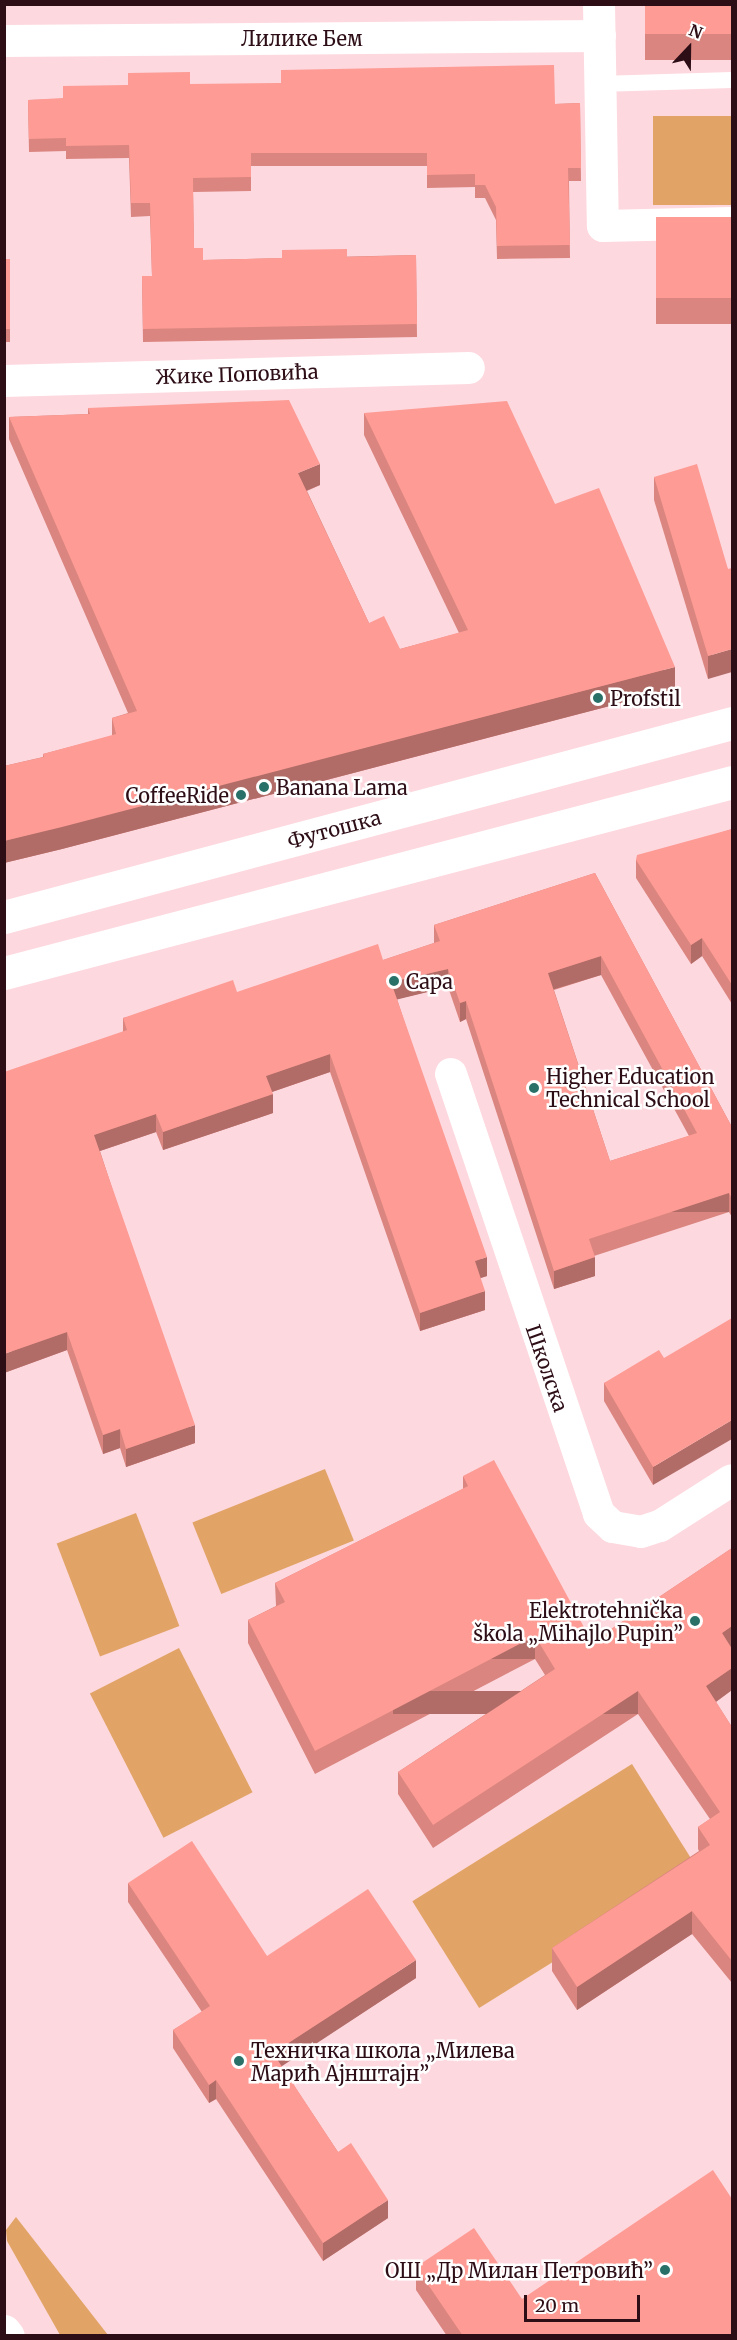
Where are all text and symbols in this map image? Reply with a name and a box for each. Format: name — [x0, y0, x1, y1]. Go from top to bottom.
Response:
north arrow — [659, 18, 719, 78]
text: N — [686, 20, 705, 43]
street label: Лилике Бем — [241, 26, 363, 50]
street label: Жике Поповића — [155, 359, 319, 389]
place label: Profstil — [610, 686, 681, 710]
marker: Profstil — [591, 691, 605, 705]
place label: Banana Lama — [276, 775, 408, 799]
marker: Banana Lama — [257, 780, 271, 794]
place label: CoffeeRide — [125, 783, 229, 807]
marker: CoffeeRide — [234, 788, 248, 802]
street label: Футошка — [285, 805, 383, 853]
place label: Сара — [406, 969, 453, 993]
marker: Сара — [387, 974, 401, 988]
place label: Higher Education Technical School — [546, 1064, 715, 1111]
marker: Higher Education Technical School — [527, 1081, 541, 1095]
street label: Школска — [521, 1321, 573, 1415]
place label: Elektrotehnička škola „Mihajlo Pupin” — [473, 1598, 683, 1645]
marker: Elektrotehnička škola „Mihajlo Pupin” — [688, 1614, 702, 1628]
place label: Техничка школа „Милева Марић Ајнштајн” — [251, 2038, 515, 2085]
marker: Техничка школа „Милева Марић Ајнштајн” — [232, 2054, 246, 2068]
place label: ОШ „Др Милан Петровић” — [385, 2258, 653, 2282]
marker: ОШ „Др Милан Петровић” — [658, 2263, 672, 2277]
scale bar — [527, 2283, 642, 2321]
text: 20 m — [535, 2294, 579, 2317]

